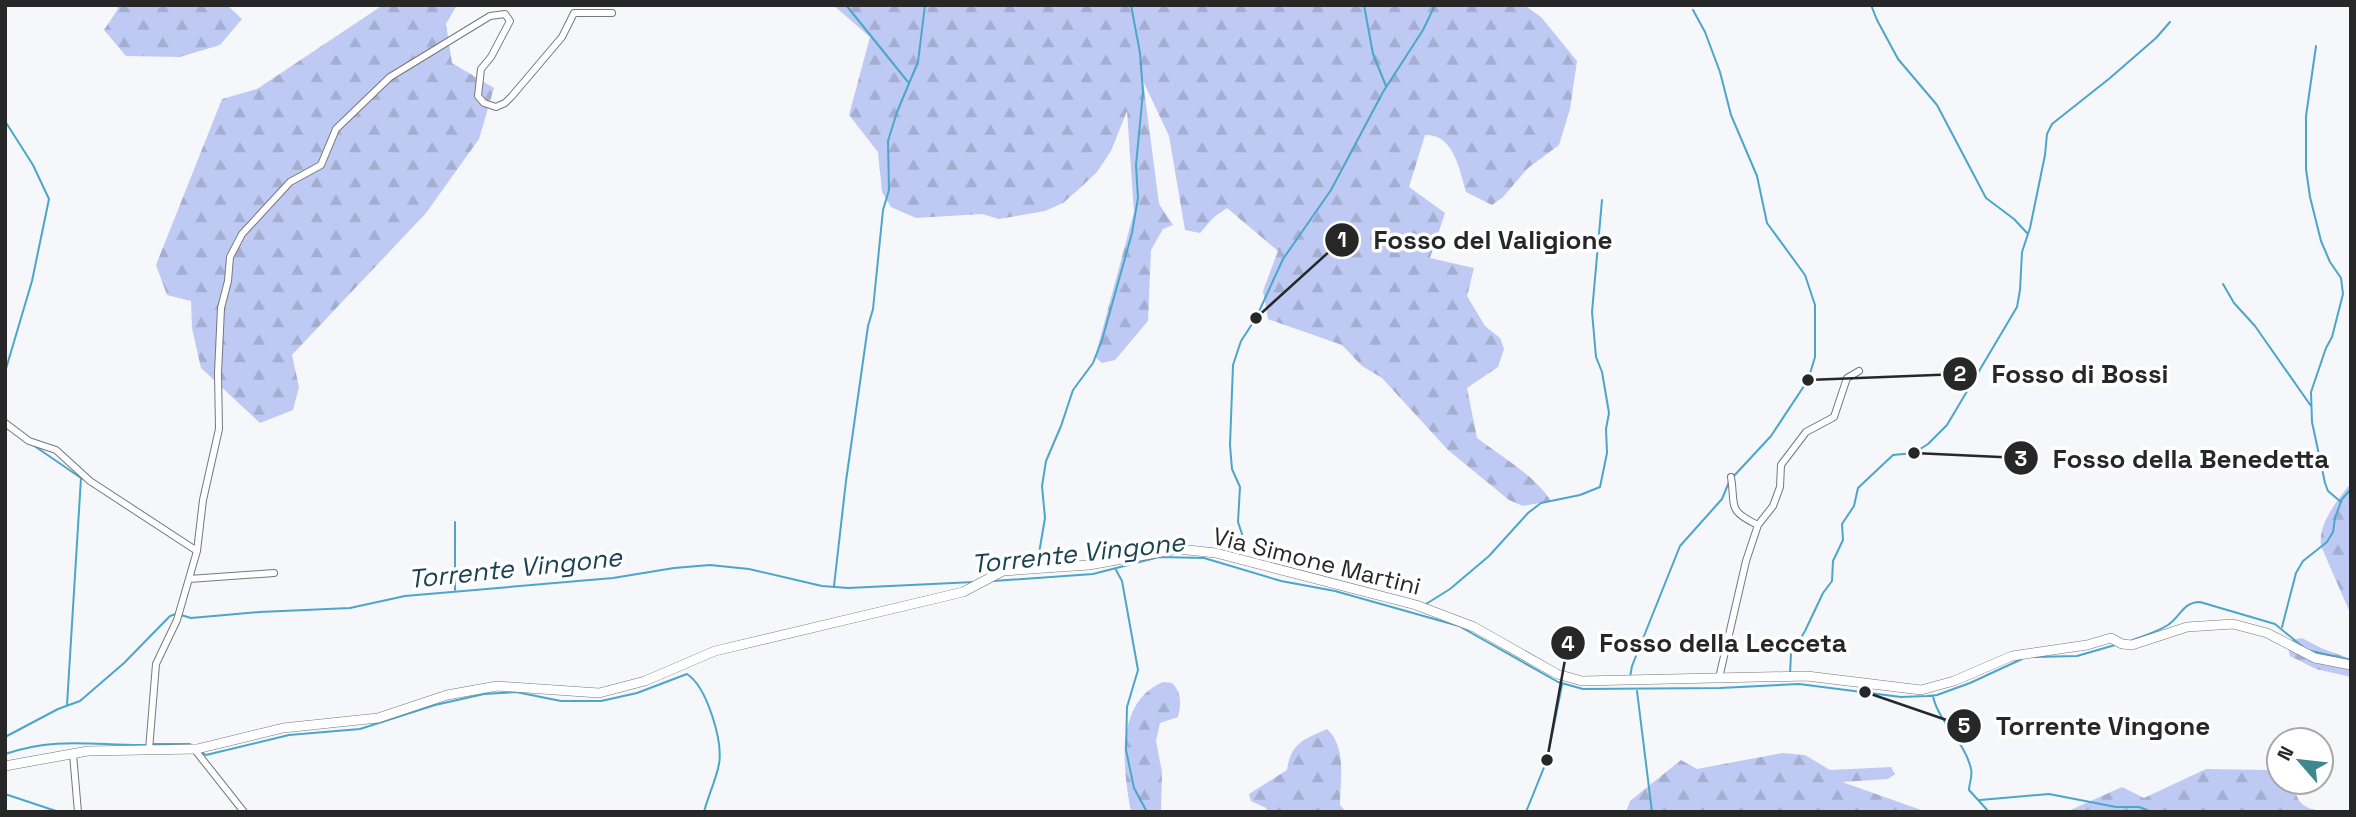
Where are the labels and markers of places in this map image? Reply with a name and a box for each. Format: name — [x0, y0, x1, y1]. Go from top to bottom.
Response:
callout: Fosso del Valigione — [1325, 216, 1627, 263]
callout: Fosso di Bossi — [1943, 350, 2182, 397]
callout: Fosso della Benedetta — [2003, 435, 2343, 482]
callout: Fosso della Lecceta — [1551, 620, 1861, 667]
callout: Torrente Vingone — [1946, 702, 2224, 749]

